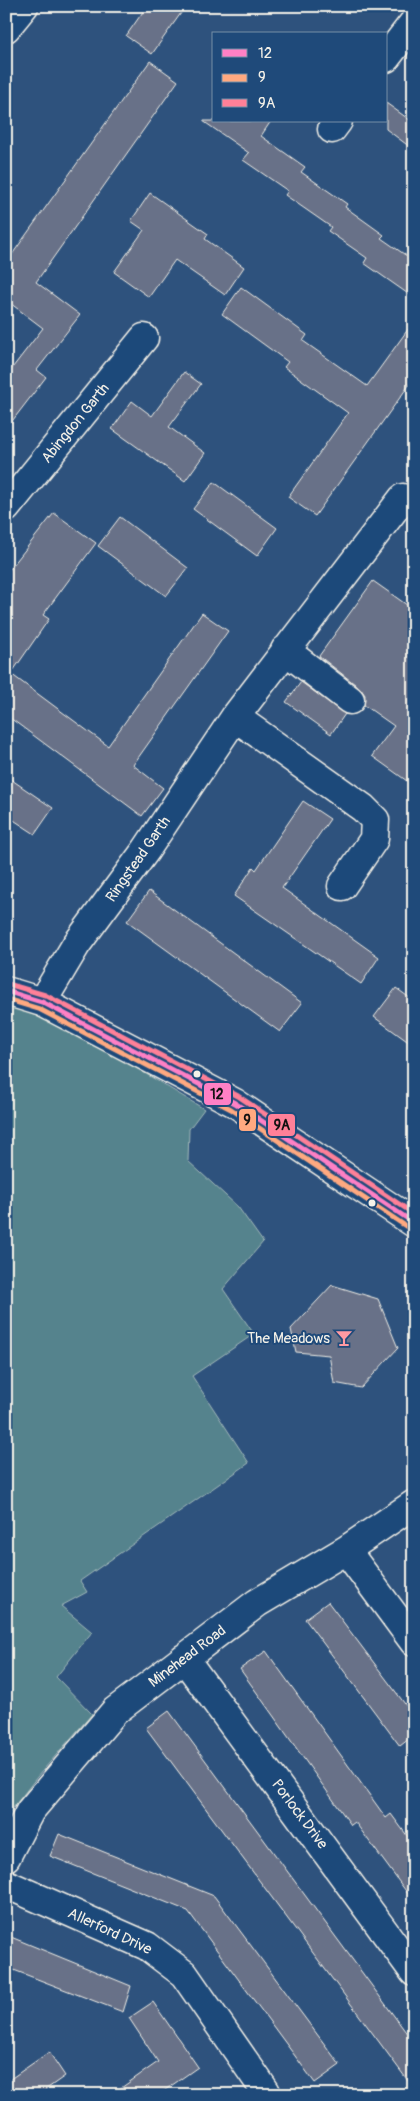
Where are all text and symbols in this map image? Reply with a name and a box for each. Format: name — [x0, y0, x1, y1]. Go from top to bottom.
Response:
legend — [212, 32, 388, 122]
text: 12 — [258, 44, 272, 63]
text: 9 — [258, 68, 266, 87]
text: 9A — [258, 94, 276, 113]
street label: Abingdon Garth — [37, 379, 114, 467]
street label: Ringstead Garth — [102, 813, 175, 906]
unlabelled marker — [192, 1069, 202, 1079]
line badge: 12 — [203, 1082, 232, 1106]
text: 12 — [210, 1086, 224, 1103]
line badge: 9 — [238, 1108, 257, 1132]
text: 9 — [243, 1112, 251, 1129]
line badge: 9A — [267, 1113, 296, 1137]
text: 9A — [274, 1117, 290, 1134]
unlabelled marker — [367, 1198, 377, 1208]
bar icon: The Meadows — [334, 1328, 354, 1348]
place label: The Meadows — [247, 1329, 330, 1348]
street label: Minehead Road — [145, 1621, 230, 1692]
street label: Porlock Drive — [267, 1776, 332, 1853]
street label: Allerford Drive — [65, 1904, 155, 1959]

